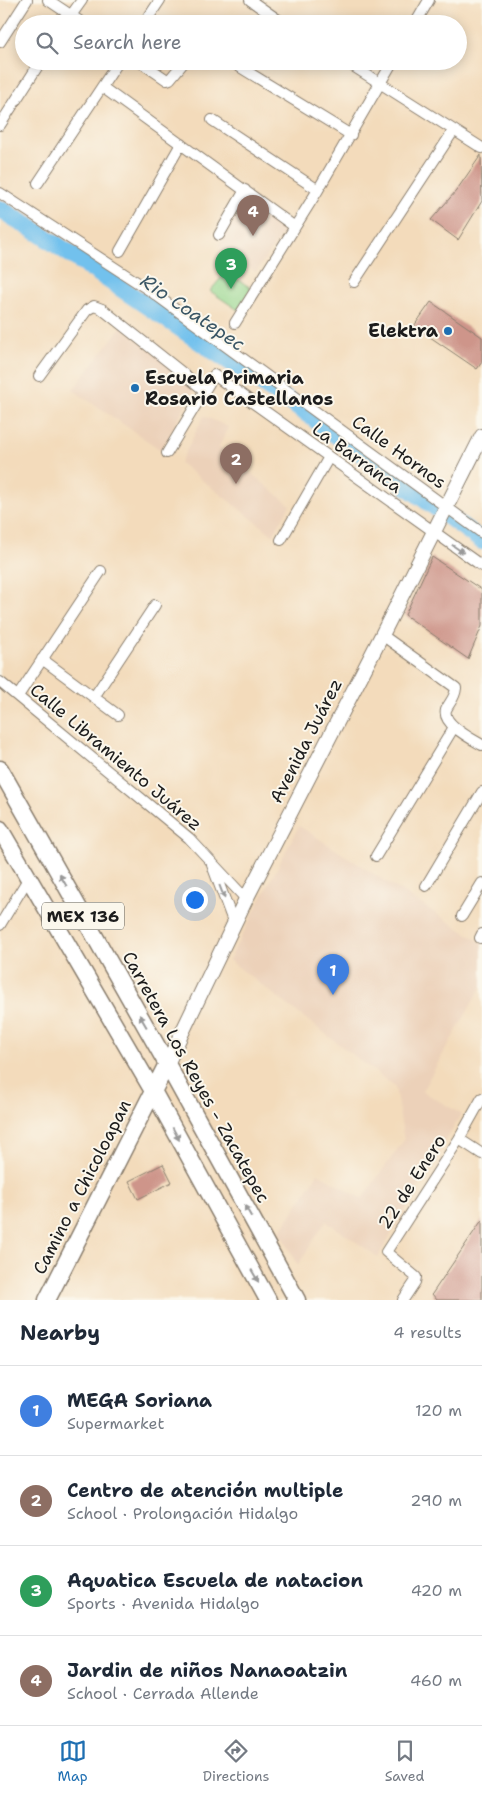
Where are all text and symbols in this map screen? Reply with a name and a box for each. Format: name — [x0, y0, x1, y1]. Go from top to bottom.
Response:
search box — [15, 15, 467, 70]
icon: search — [33, 29, 61, 57]
text: Search here — [73, 30, 182, 55]
pin: 4 — [237, 195, 269, 236]
pin: 3 — [215, 248, 247, 289]
water label: Rio Coatepec — [136, 268, 250, 357]
place label: Elektra — [368, 319, 439, 343]
marker: Elektra — [442, 325, 454, 337]
place label: Escuela Primaria Rosario Castellanos — [145, 366, 333, 411]
marker: Escuela Primaria Rosario Castellanos — [129, 382, 141, 394]
street label: Calle Hornos — [347, 410, 451, 494]
street label: La Barranca — [307, 417, 407, 499]
pin: 2 — [220, 443, 252, 484]
one-way arrow — [451, 544, 464, 554]
street label: Avenida Juárez — [264, 675, 348, 807]
street label: Calle Libramiento Juárez — [25, 678, 207, 836]
one-way arrow — [58, 873, 67, 886]
one-way arrow — [219, 884, 226, 899]
your location — [182, 887, 208, 913]
road number: MEX 136 — [42, 902, 124, 929]
street label: Carretera Los Reyes - Zacatepec — [117, 947, 275, 1207]
pin: 1 — [317, 954, 349, 995]
one-way arrow — [138, 1015, 147, 1028]
street label: Camino a Chicoloapan — [27, 1095, 137, 1279]
one-way arrow — [172, 1127, 180, 1142]
street label: 22 de Enero — [373, 1130, 451, 1234]
one-way arrow — [244, 1205, 253, 1218]
one-way arrow — [250, 1270, 259, 1283]
text: Nearby — [20, 1319, 100, 1347]
text: 4 results — [393, 1322, 462, 1343]
text: MEGA Soriana — [67, 1388, 212, 1413]
text: 1 — [32, 1400, 40, 1421]
text: 120 m — [415, 1400, 462, 1421]
text: Supermarket — [67, 1413, 164, 1434]
text: Centro de atención multiple — [67, 1478, 343, 1503]
text: 2 — [30, 1490, 42, 1511]
text: 290 m — [410, 1490, 462, 1511]
text: School · Prolongación Hidalgo — [67, 1503, 298, 1524]
text: Aquatica Escuela de natacion — [67, 1568, 363, 1593]
text: 3 — [30, 1580, 42, 1601]
text: 420 m — [411, 1580, 462, 1601]
text: Sports · Avenida Hidalgo — [67, 1593, 259, 1614]
text: Jardin de niños Nanaoatzin — [67, 1658, 347, 1683]
text: 4 — [30, 1670, 42, 1691]
text: 460 m — [410, 1670, 462, 1691]
text: School · Cerrada Allende — [67, 1683, 259, 1704]
tab: Map — [58, 1737, 88, 1785]
tab: Directions — [203, 1737, 269, 1785]
tab: Saved — [385, 1737, 424, 1785]

